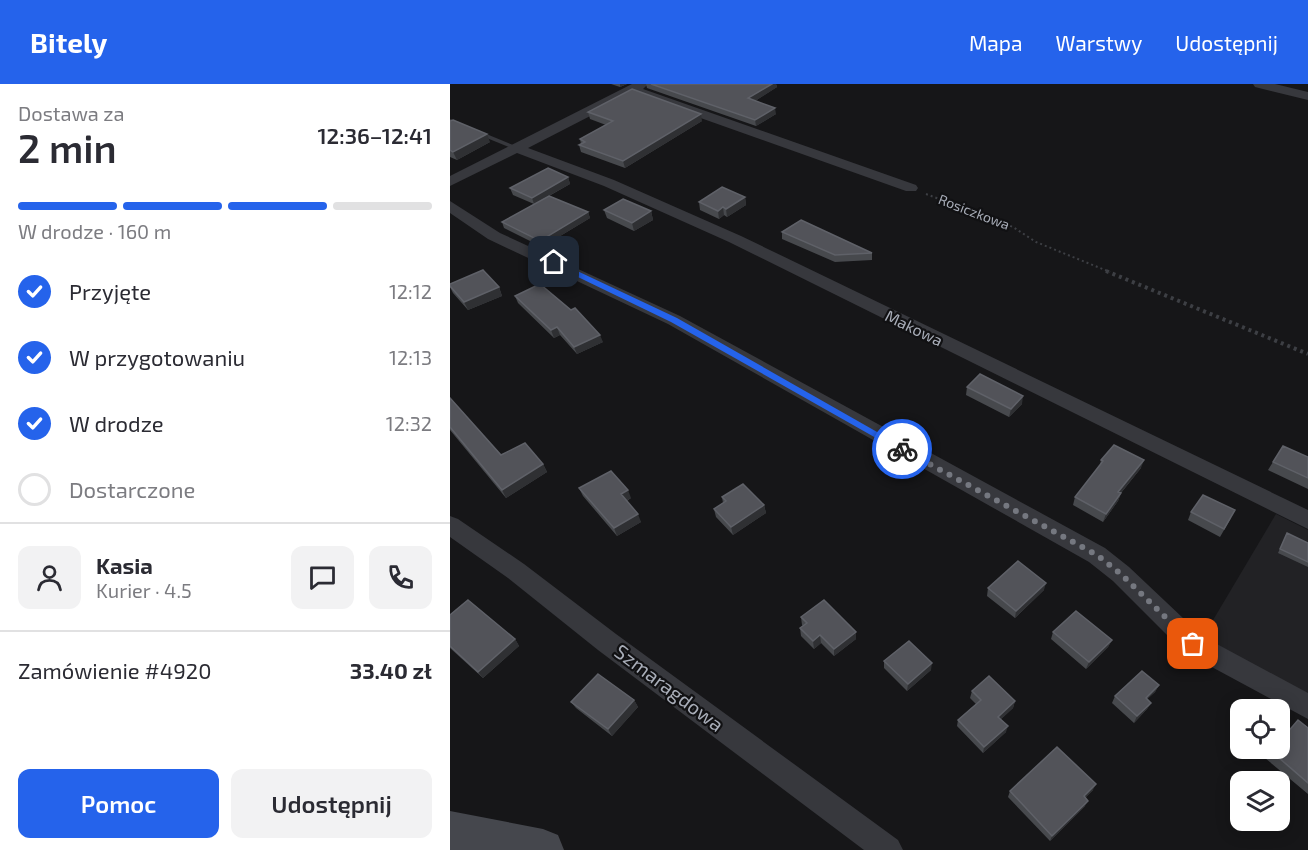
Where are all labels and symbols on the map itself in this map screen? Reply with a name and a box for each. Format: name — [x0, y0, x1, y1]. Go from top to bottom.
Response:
street label: Rosiczkowa — [936, 190, 1012, 233]
pin — [528, 236, 579, 287]
street label: Makowa — [882, 305, 946, 350]
courier — [872, 419, 932, 479]
pin — [1167, 618, 1218, 669]
street label: Szmaragdowa — [610, 638, 729, 736]

